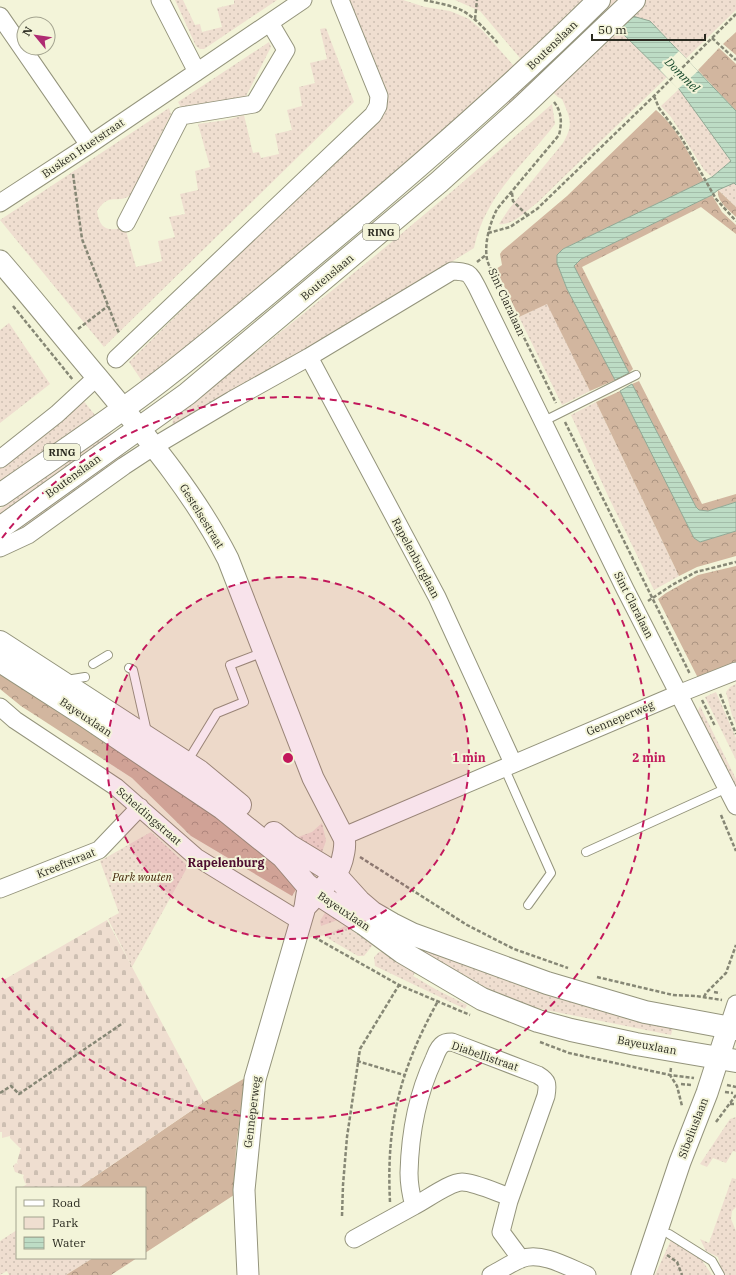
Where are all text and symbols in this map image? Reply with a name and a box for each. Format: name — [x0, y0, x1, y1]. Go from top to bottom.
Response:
north arrow — [16, 16, 56, 56]
scale bar — [592, 16, 705, 42]
street label: Boutenslaan — [524, 17, 580, 73]
text: 50 m — [598, 22, 627, 37]
text: N — [19, 24, 36, 38]
water label: Dommel — [661, 53, 703, 96]
street label: Busken Huetstraat — [39, 115, 127, 181]
road number: RING — [363, 224, 399, 240]
street label: Boutenslaan — [298, 251, 356, 303]
street label: Sint Claralaan — [485, 266, 529, 338]
road number: RING — [44, 444, 80, 460]
street label: Boutenslaan — [43, 451, 103, 501]
street label: Gestelsestraat — [177, 481, 227, 551]
street label: Rapelenburglaan — [389, 515, 443, 601]
street label: Sint Claralaan — [611, 569, 657, 641]
street label: Bayeuxlaan — [57, 694, 115, 740]
street label: Genneperweg — [584, 697, 656, 739]
text: 1 min — [452, 750, 486, 765]
text: 2 min — [632, 750, 666, 765]
centre of rings — [281, 751, 295, 765]
street label: Scheidingstraat — [114, 784, 184, 848]
street label: Kreeftstraat — [35, 845, 97, 881]
district label: Rapelenburg — [188, 855, 264, 870]
park label: Park wouten — [111, 870, 172, 884]
street label: Bayeuxlaan — [315, 888, 373, 934]
street label: Bayeuxlaan — [616, 1032, 678, 1058]
street label: Diabellistraat — [450, 1038, 520, 1074]
street label: Genneperweg — [241, 1075, 263, 1149]
street label: Sibeliuslaan — [675, 1096, 711, 1160]
legend — [16, 1187, 146, 1259]
text: Road — [52, 1195, 81, 1210]
text: Park — [52, 1215, 78, 1230]
text: Water — [52, 1235, 86, 1250]

